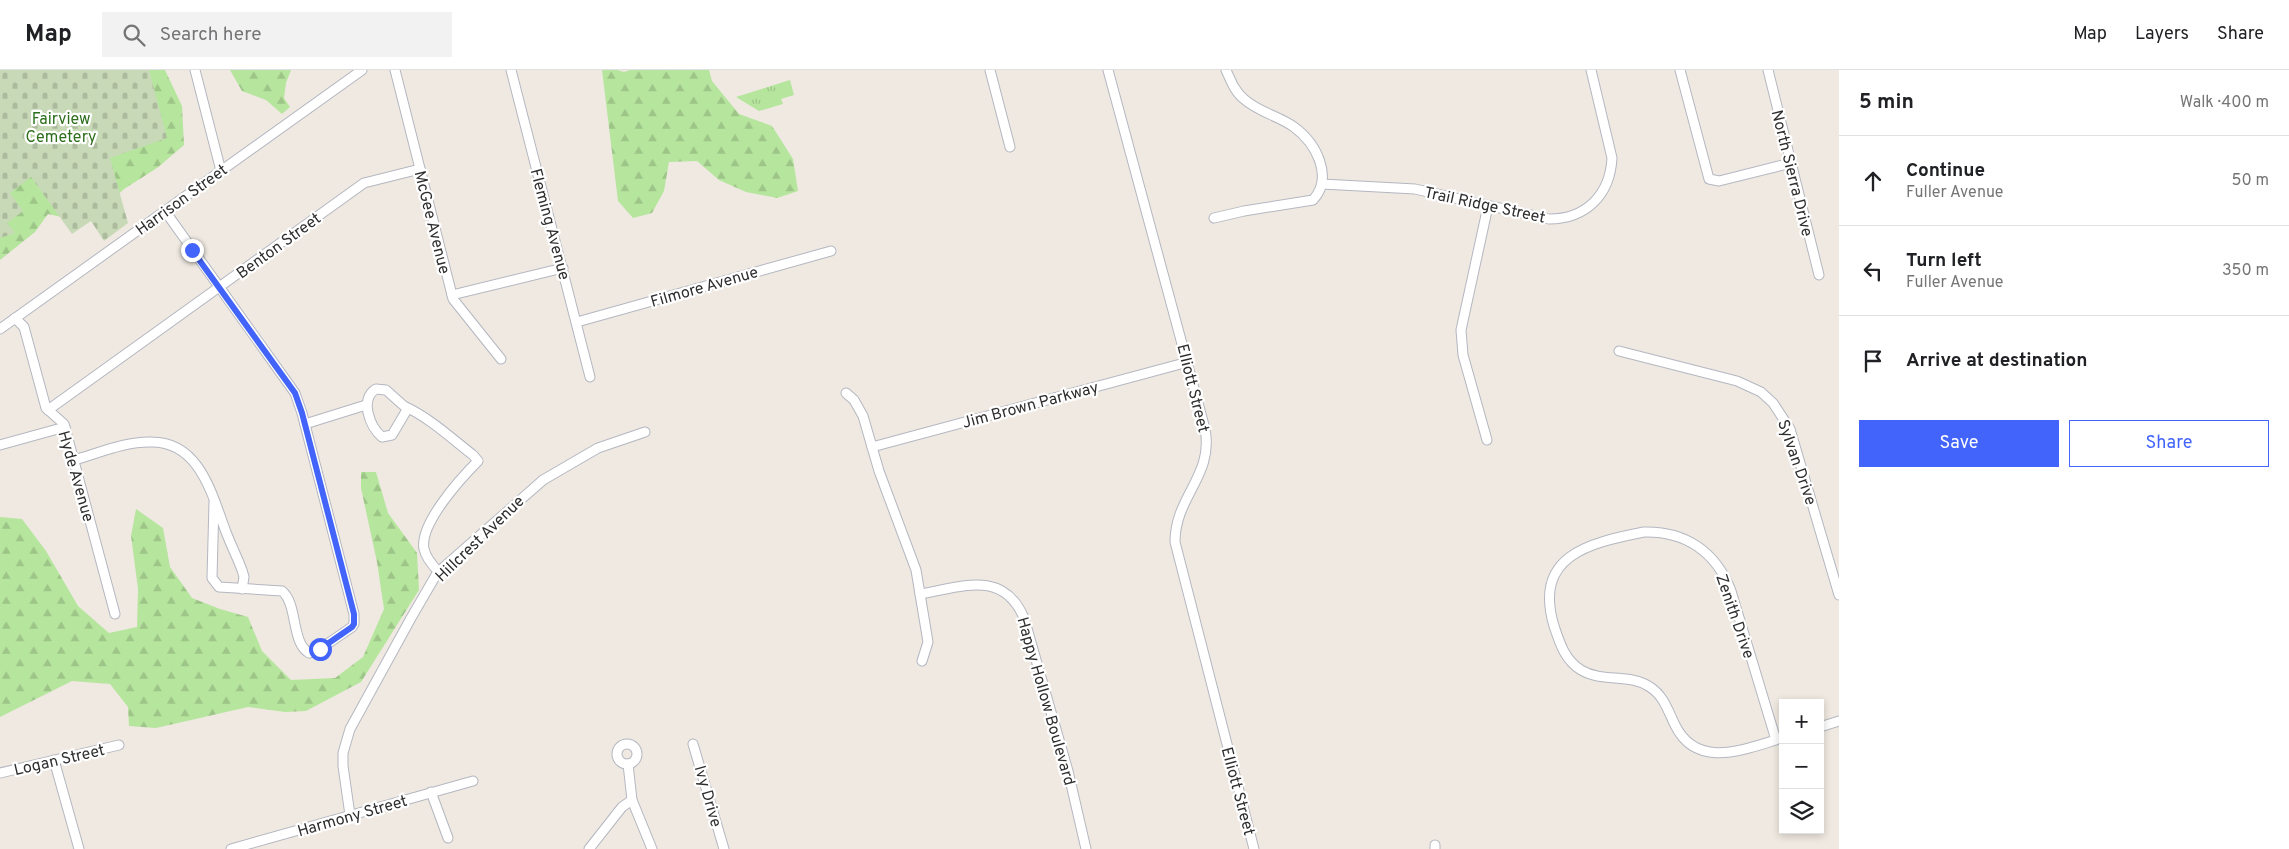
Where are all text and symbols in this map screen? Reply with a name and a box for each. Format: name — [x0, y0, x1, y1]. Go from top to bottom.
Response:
search box — [102, 12, 452, 57]
text: Map — [25, 20, 72, 50]
icon: search — [120, 21, 148, 49]
text: Search here — [160, 23, 261, 47]
text: Map — [2073, 23, 2107, 46]
text: Layers — [2135, 23, 2189, 46]
text: Share — [2217, 23, 2264, 46]
text: 5 min — [1859, 89, 1914, 116]
text: Walk · 400 m — [2180, 93, 2269, 113]
street label: North Sierra Drive — [1766, 108, 1816, 239]
park label: Fairview Cemetery — [26, 110, 96, 148]
text: Continue — [1906, 159, 1985, 183]
street label: Harrison Street — [132, 161, 232, 241]
street label: Fleming Avenue — [525, 167, 574, 282]
icon: ahead — [1859, 167, 1887, 195]
street label: McGee Avenue — [409, 169, 454, 276]
text: 50 m — [2232, 171, 2269, 191]
street label: Trail Ridge Street — [1422, 183, 1547, 229]
text: Fuller Avenue — [1906, 183, 2003, 203]
street label: Benton Street — [233, 209, 325, 284]
route end — [181, 239, 204, 262]
text: Turn left — [1906, 249, 1982, 273]
icon: left — [1859, 257, 1887, 285]
text: 350 m — [2222, 261, 2269, 281]
street label: Filmore Avenue — [648, 263, 761, 313]
text: Fuller Avenue — [1906, 273, 2003, 293]
street label: Elliott Street — [1171, 342, 1213, 435]
icon: arrive — [1859, 347, 1887, 375]
text: Arrive at destination — [1906, 349, 2087, 373]
street label: Jim Brown Parkway — [960, 378, 1101, 434]
street label: Sylvan Drive — [1772, 417, 1820, 508]
button: Save — [1859, 420, 2059, 467]
button: Share — [2069, 420, 2269, 467]
street label: Hyde Avenue — [53, 429, 98, 524]
street label: Hillcrest Avenue — [432, 492, 529, 587]
street label: Zenith Drive — [1710, 572, 1758, 662]
street label: Happy Hollow Boulevard — [1011, 615, 1079, 788]
route start — [309, 638, 332, 661]
map controls — [1779, 699, 1824, 834]
button: + — [1779, 699, 1824, 744]
street label: Logan Street — [12, 741, 107, 781]
button: − — [1779, 744, 1824, 789]
street label: Elliott Street — [1216, 745, 1258, 838]
street label: Ivy Drive — [689, 763, 725, 830]
button: layers — [1779, 789, 1824, 834]
street label: Harmony Street — [295, 792, 410, 842]

